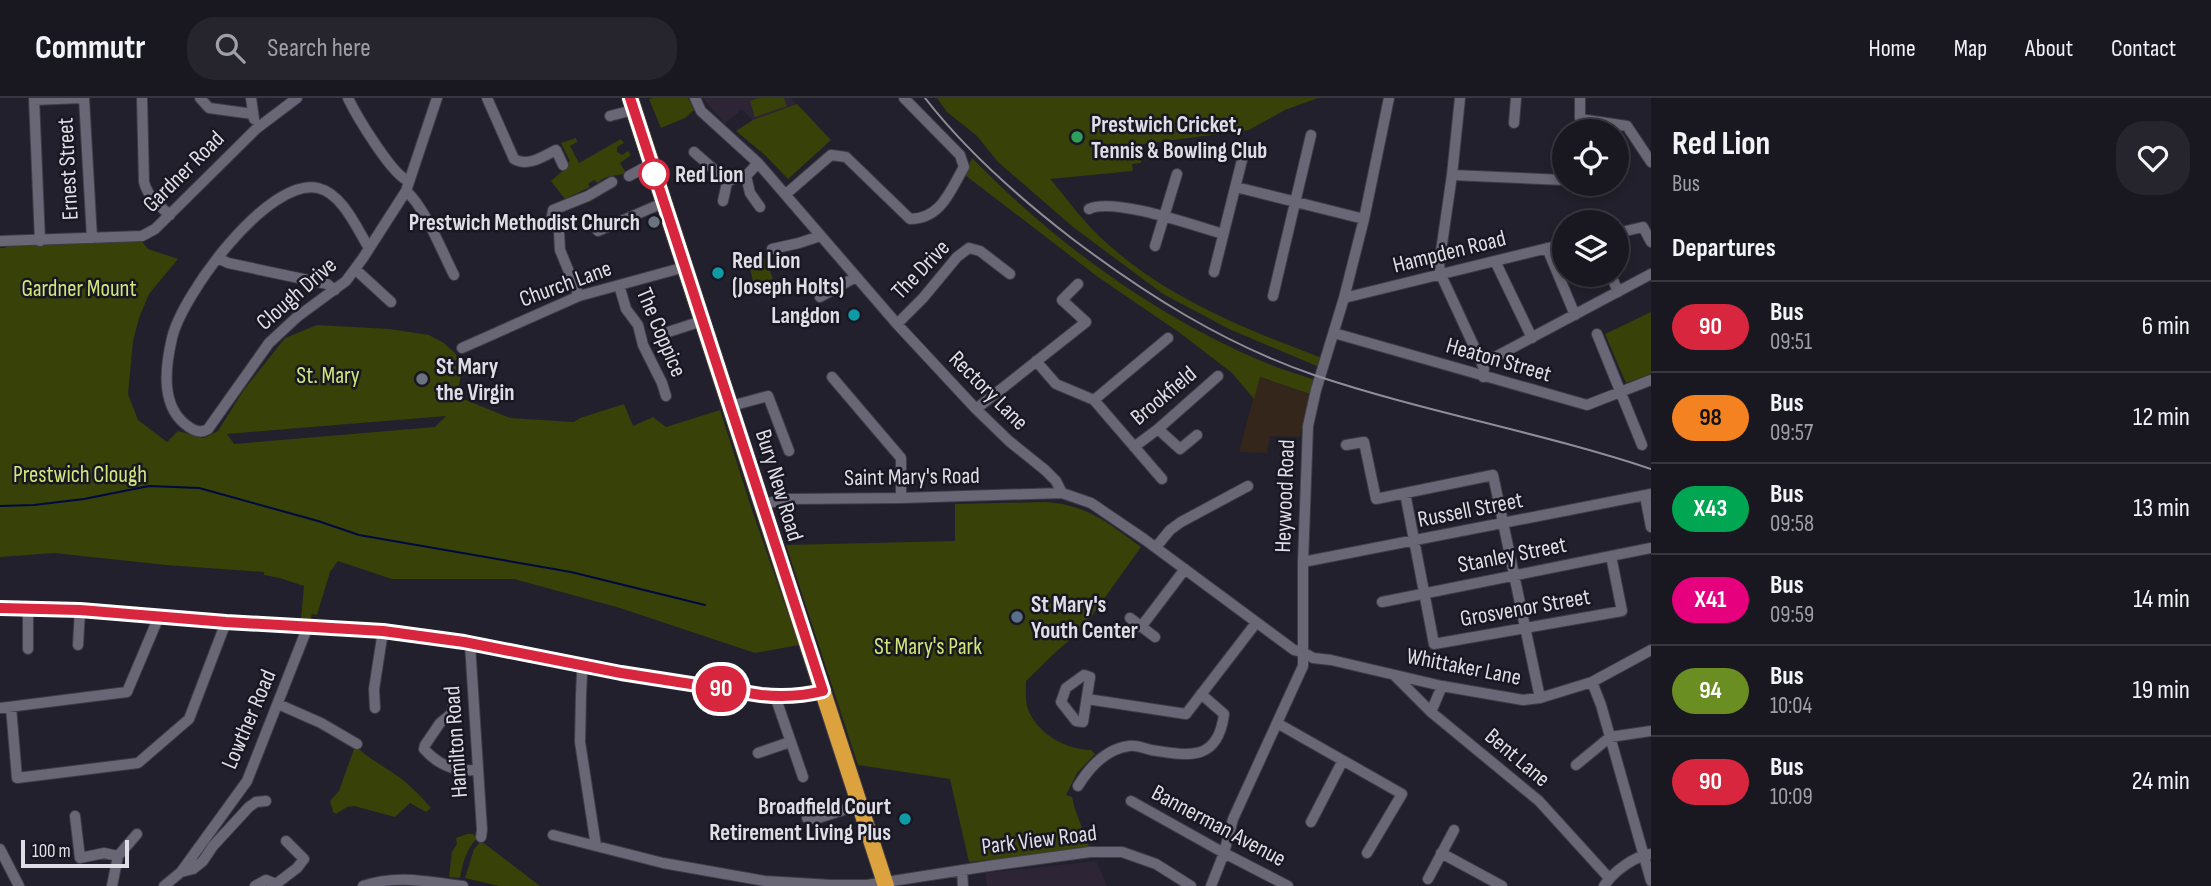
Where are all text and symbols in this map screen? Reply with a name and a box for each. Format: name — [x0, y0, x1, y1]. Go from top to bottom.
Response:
search box — [187, 17, 677, 80]
text: Commutr — [35, 28, 145, 68]
icon: search — [211, 29, 249, 67]
text: Search here — [267, 33, 371, 64]
text: Home — [1868, 34, 1916, 63]
text: Map — [1954, 34, 1987, 63]
text: About — [2025, 34, 2073, 63]
text: Contact — [2111, 34, 2176, 63]
place label: Prestwich Cricket, Tennis & Bowling Club — [1091, 111, 1267, 165]
street label: Ernest Street — [51, 117, 85, 221]
map controls — [1552, 119, 1629, 287]
button: locate — [1552, 119, 1629, 196]
button: heart — [2116, 121, 2190, 195]
text: Red Lion — [1672, 124, 1770, 164]
street label: Gardner Road — [137, 125, 230, 218]
marker: Prestwich Cricket, Tennis & Bowling Club — [1069, 129, 1085, 145]
marker: Red Lion — [639, 159, 669, 189]
place label: Red Lion — [675, 161, 743, 189]
text: Bus — [1672, 170, 1700, 198]
place label: Prestwich Methodist Church — [409, 209, 640, 237]
button: layers — [1552, 210, 1629, 287]
marker: Prestwich Methodist Church — [646, 214, 662, 230]
street label: Hampden Road — [1390, 224, 1509, 280]
text: Departures — [1672, 233, 1776, 264]
street label: The Drive — [886, 234, 956, 305]
place label: Red Lion (Joseph Holts) — [732, 247, 844, 301]
street label: Clough Drive — [251, 251, 343, 336]
street label: Church Lane — [515, 254, 615, 314]
marker: Red Lion (Joseph Holts) — [710, 265, 726, 281]
park label: Gardner Mount — [21, 275, 137, 303]
street label: The Coppice — [630, 284, 692, 381]
text: Bus — [1770, 297, 1804, 328]
place label: Langdon — [771, 302, 840, 330]
marker: Langdon — [846, 307, 862, 323]
text: 6 min — [2142, 311, 2190, 342]
text: 90 — [1699, 312, 1722, 341]
text: 09:51 — [1770, 328, 1812, 356]
street label: Heaton Street — [1443, 332, 1555, 388]
street label: Rectory Lane — [943, 345, 1034, 436]
place label: St Mary the Virgin — [436, 353, 514, 407]
street label: Brookfield — [1125, 360, 1202, 431]
park label: St. Mary — [296, 362, 360, 390]
marker: St Mary the Virgin — [414, 371, 430, 387]
text: Bus — [1770, 388, 1804, 419]
text: 12 min — [2133, 402, 2190, 433]
text: 98 — [1699, 403, 1722, 432]
text: 09:57 — [1770, 419, 1813, 447]
street label: Bury New Road — [749, 426, 809, 544]
street label: Heywood Road — [1269, 439, 1301, 553]
park label: Prestwich Clough — [13, 461, 147, 489]
street label: Saint Mary's Road — [844, 462, 980, 492]
text: Bus — [1770, 479, 1804, 510]
street label: Russell Street — [1415, 486, 1525, 534]
text: 13 min — [2133, 493, 2190, 524]
text: X43 — [1694, 494, 1727, 523]
text: 09:58 — [1770, 510, 1814, 538]
street label: Stanley Street — [1456, 531, 1569, 579]
text: Bus — [1770, 570, 1804, 601]
street label: Grosvenor Street — [1458, 583, 1592, 633]
text: 14 min — [2133, 584, 2190, 615]
text: X41 — [1694, 585, 1727, 614]
place label: St Mary's Youth Center — [1031, 591, 1138, 645]
text: 09:59 — [1770, 601, 1814, 629]
marker: St Mary's Youth Center — [1009, 609, 1025, 625]
park label: St Mary's Park — [874, 633, 982, 661]
street label: Whittaker Lane — [1404, 642, 1524, 692]
text: Bus — [1770, 661, 1804, 692]
street label: Lowther Road — [215, 665, 282, 773]
line badge: 90 — [690, 666, 752, 712]
text: 90 — [710, 674, 732, 703]
text: 19 min — [2133, 675, 2190, 706]
text: 94 — [1699, 676, 1722, 705]
street label: Hamilton Road — [438, 685, 474, 799]
text: 10:04 — [1770, 692, 1812, 720]
street label: Bent Lane — [1479, 722, 1556, 793]
text: Bus — [1770, 752, 1804, 783]
text: 24 min — [2132, 766, 2190, 797]
text: 90 — [1699, 767, 1722, 796]
street label: Bannerman Avenue — [1147, 779, 1290, 873]
text: 10:09 — [1770, 783, 1813, 811]
place label: Broadfield Court Retirement Living Plus — [709, 793, 891, 847]
marker: Broadfield Court Retirement Living Plus — [897, 811, 913, 827]
street label: Park View Road — [980, 819, 1098, 861]
scale bar — [21, 837, 130, 869]
text: 100 m — [32, 840, 71, 863]

